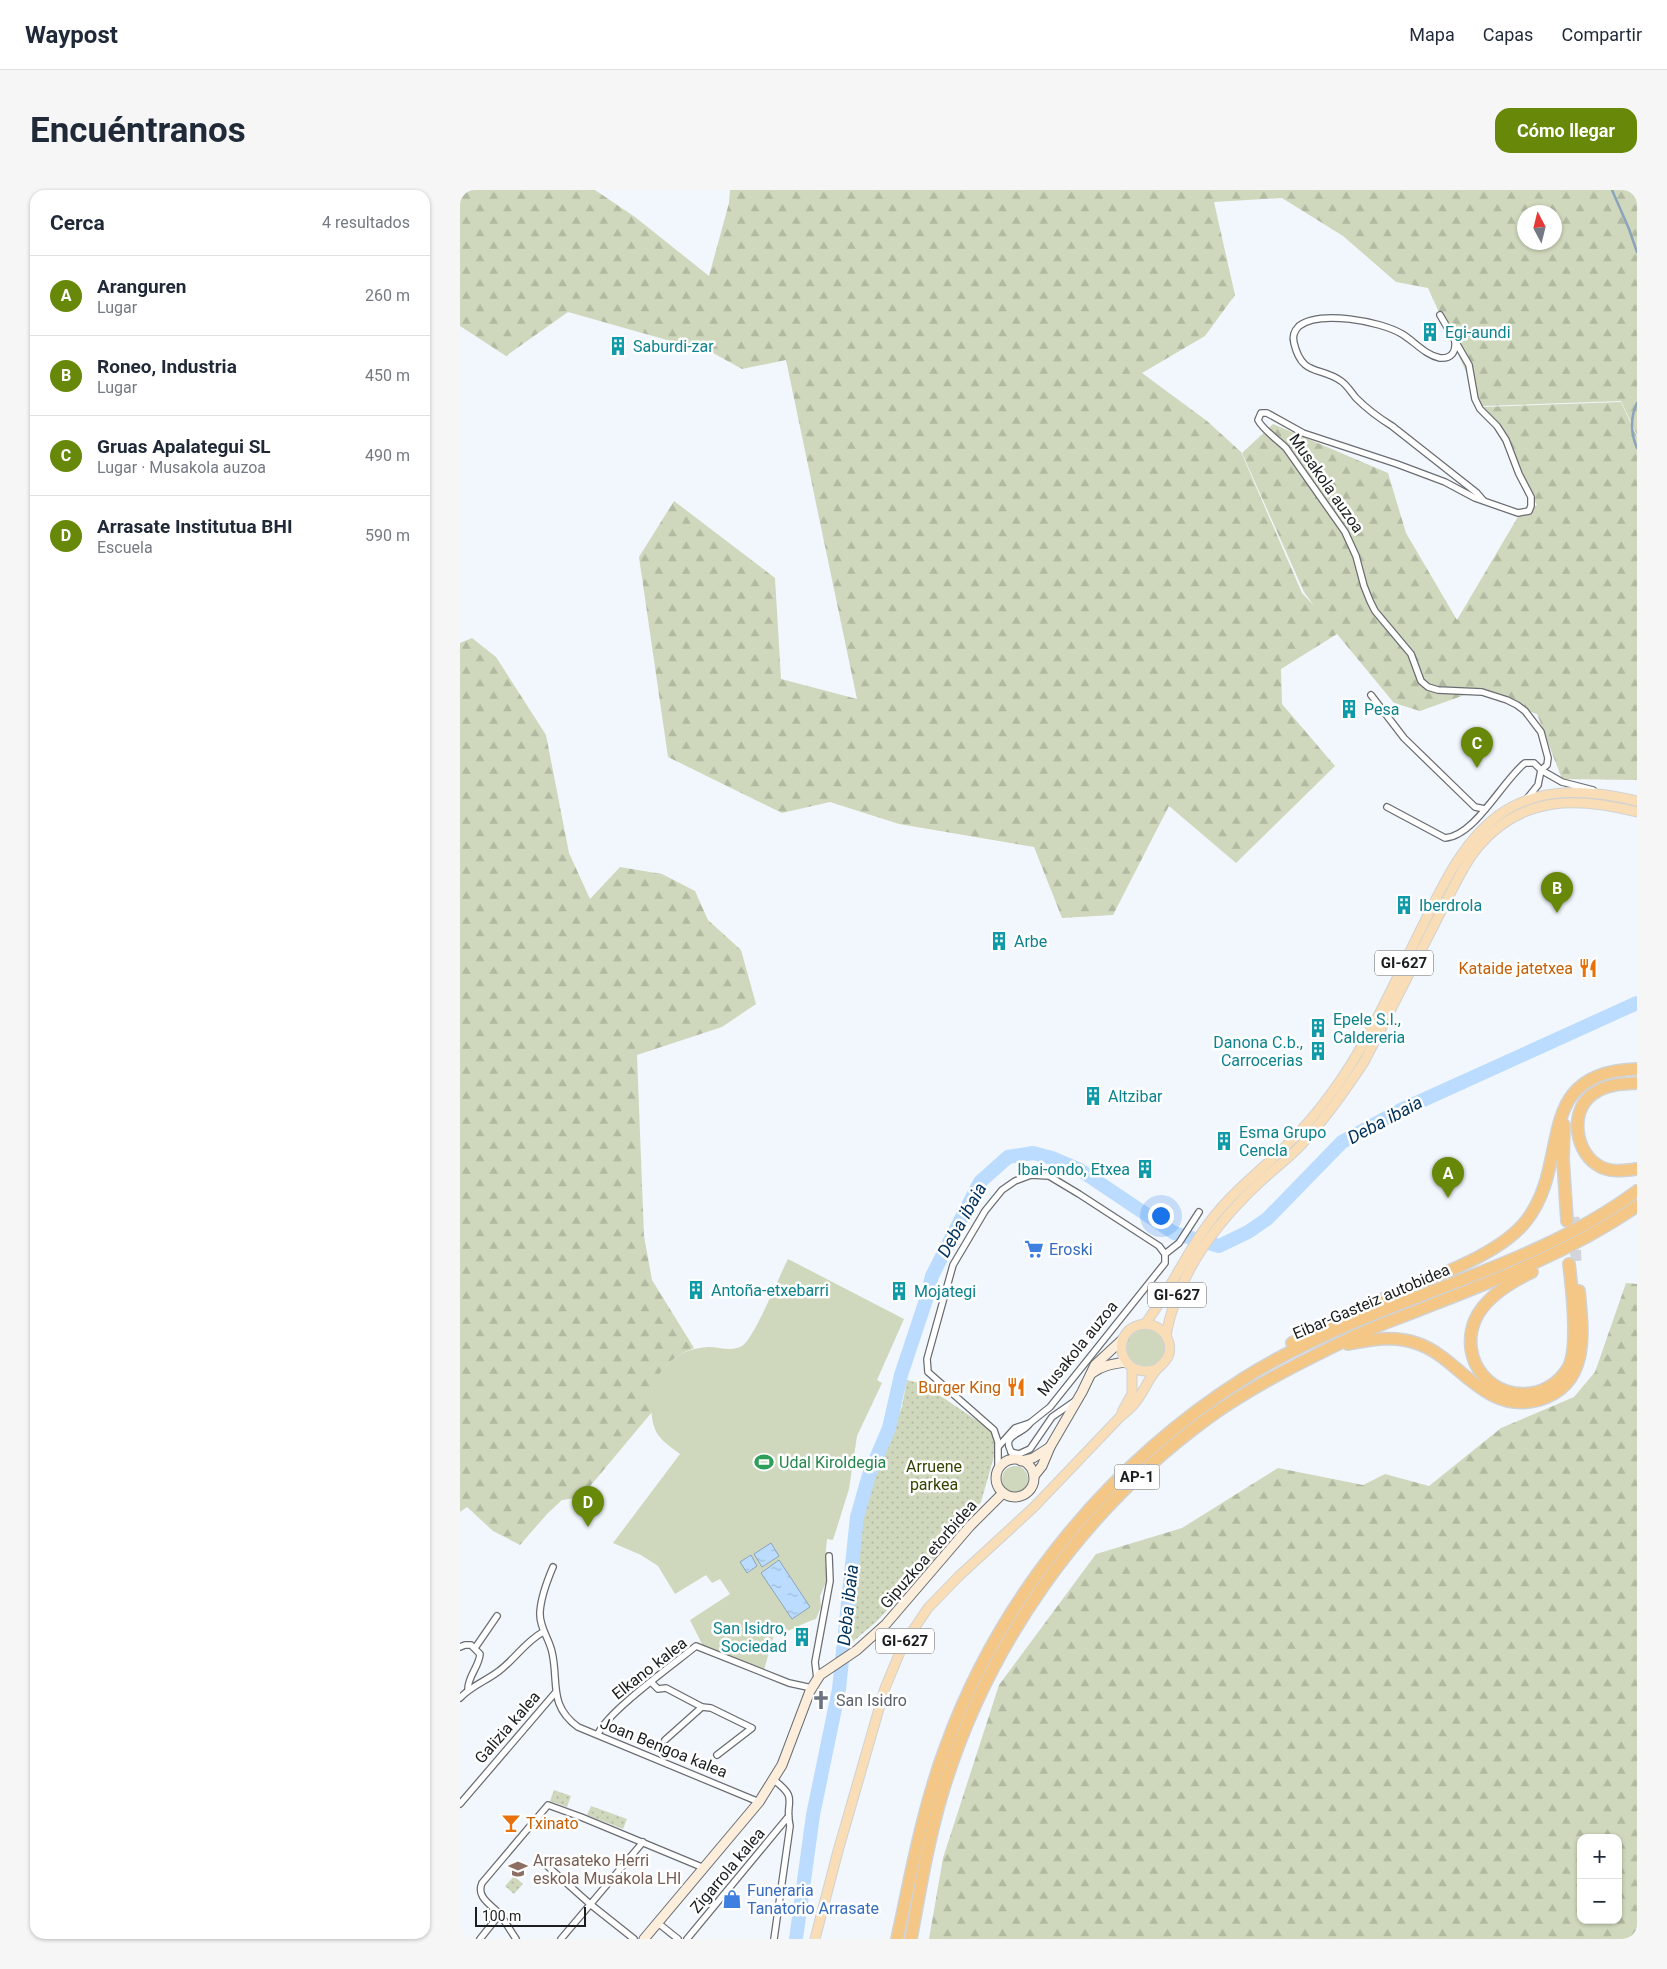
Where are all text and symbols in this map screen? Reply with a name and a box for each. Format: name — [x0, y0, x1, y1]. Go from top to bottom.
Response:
text: Waypost — [25, 21, 118, 49]
text: Mapa — [1409, 24, 1455, 45]
text: Capas — [1483, 24, 1533, 45]
text: Compartir — [1561, 24, 1642, 45]
button: Cómo llegar — [1495, 108, 1637, 153]
text: Encuéntranos — [30, 110, 246, 151]
north arrow — [1517, 205, 1562, 250]
text: Cerca — [50, 211, 105, 235]
text: 4 resultados — [322, 213, 410, 232]
text: Aranguren — [97, 275, 186, 298]
text: A — [61, 286, 71, 305]
text: 260 m — [365, 286, 410, 305]
text: Lugar — [97, 298, 137, 317]
building icon: Egi-aundi — [1419, 321, 1441, 343]
place label: Egi-aundi — [1445, 323, 1511, 342]
building icon: Saburdi-zar — [607, 335, 629, 357]
place label: Saburdi-zar — [633, 337, 714, 356]
text: Roneo, Industria — [97, 355, 237, 378]
text: B — [61, 366, 71, 385]
text: 450 m — [365, 366, 410, 385]
text: Lugar — [97, 378, 137, 397]
street label: Musakola auzoa — [1285, 430, 1368, 537]
text: Gruas Apalategui SL — [97, 435, 271, 458]
text: C — [61, 446, 71, 465]
text: 490 m — [365, 446, 410, 465]
text: Lugar · Musakola auzoa — [97, 458, 266, 477]
text: Arrasate Institutua BHI — [97, 515, 292, 538]
text: D — [61, 526, 71, 545]
text: 590 m — [365, 526, 410, 545]
text: Escuela — [97, 538, 153, 557]
building icon: Pesa — [1338, 698, 1360, 720]
place label: Pesa — [1364, 700, 1399, 719]
pin: C — [1461, 727, 1493, 768]
pin: B — [1541, 872, 1573, 913]
building icon: Iberdrola — [1393, 894, 1415, 916]
place label: Iberdrola — [1419, 896, 1482, 915]
building icon: Arbe — [988, 930, 1010, 952]
place label: Arbe — [1014, 932, 1047, 951]
road number: GI-627 — [1375, 950, 1433, 976]
restaurant icon: Kataide jatetxea — [1577, 957, 1599, 979]
place label: Kataide jatetxea — [1459, 959, 1573, 978]
place label: Epele S.l., Caldereria — [1333, 1010, 1405, 1047]
building icon: Epele S.l., Caldereria — [1307, 1017, 1329, 1039]
place label: Danona C.b., Carrocerias — [1213, 1033, 1303, 1070]
building icon: Danona C.b., Carrocerias — [1307, 1040, 1329, 1062]
building icon: Altzibar — [1082, 1085, 1104, 1107]
place label: Altzibar — [1108, 1087, 1163, 1106]
water label: Deba ibaia — [1344, 1091, 1426, 1148]
place label: Esma Grupo Cencla — [1239, 1123, 1326, 1160]
building icon: Esma Grupo Cencla — [1213, 1130, 1235, 1152]
pin: A — [1432, 1157, 1464, 1198]
building icon: Ibai-ondo, Etxea — [1134, 1158, 1156, 1180]
place label: Ibai-ondo, Etxea — [1017, 1160, 1130, 1179]
water label: Deba ibaia — [933, 1179, 991, 1261]
your location — [1148, 1203, 1174, 1229]
supermarket icon: Eroski — [1023, 1238, 1045, 1260]
place label: Eroski — [1049, 1240, 1093, 1259]
street label: Eibar-Gasteiz autobidea — [1290, 1260, 1453, 1343]
building icon: Antoña-etxebarri — [685, 1279, 707, 1301]
building icon: Mojategi — [888, 1280, 910, 1302]
place label: Antoña-etxebarri — [711, 1281, 829, 1300]
place label: Mojategi — [914, 1282, 976, 1301]
road number: GI-627 — [1148, 1282, 1206, 1308]
street label: Musakola auzoa — [1033, 1297, 1121, 1400]
restaurant icon: Burger King — [1005, 1376, 1027, 1398]
place label: Burger King — [918, 1378, 1001, 1397]
sports icon: Udal Kiroldegia — [753, 1451, 775, 1473]
place label: Udal Kiroldegia — [779, 1453, 886, 1472]
park label: Arruene parkea — [906, 1457, 962, 1494]
road number: AP-1 — [1114, 1464, 1160, 1490]
pin: D — [572, 1486, 604, 1527]
street label: Gipuzkoa etorbidea — [876, 1496, 981, 1612]
water label: Deba ibaia — [833, 1563, 862, 1647]
place label: San Isidro, Sociedad — [713, 1619, 787, 1656]
building icon: San Isidro, Sociedad — [791, 1626, 813, 1648]
road number: GI-627 — [876, 1628, 934, 1654]
street label: Elkano kalea — [608, 1633, 690, 1703]
street label: Galizia kalea — [471, 1687, 544, 1767]
church icon: San Isidro — [810, 1689, 832, 1711]
place label: San Isidro — [836, 1691, 907, 1710]
street label: Joan Bengoa kalea — [597, 1713, 730, 1782]
bar icon: Txinato — [500, 1812, 522, 1834]
place label: Txinato — [526, 1814, 579, 1833]
street label: Zigarrola kalea — [686, 1824, 769, 1917]
map controls — [1577, 1834, 1622, 1924]
button: + — [1577, 1834, 1622, 1879]
place label: Arrasateko Herri eskola Musakola LHI — [533, 1851, 681, 1888]
school or university icon: Arrasateko Herri eskola Musakola LHI — [507, 1858, 529, 1880]
button: − — [1577, 1879, 1622, 1924]
place label: Funeraria Tanatorio Arrasate — [747, 1881, 879, 1918]
shop icon: Funeraria Tanatorio Arrasate — [721, 1888, 743, 1910]
scale bar — [475, 1904, 586, 1927]
text: 100 m — [482, 1908, 521, 1924]

